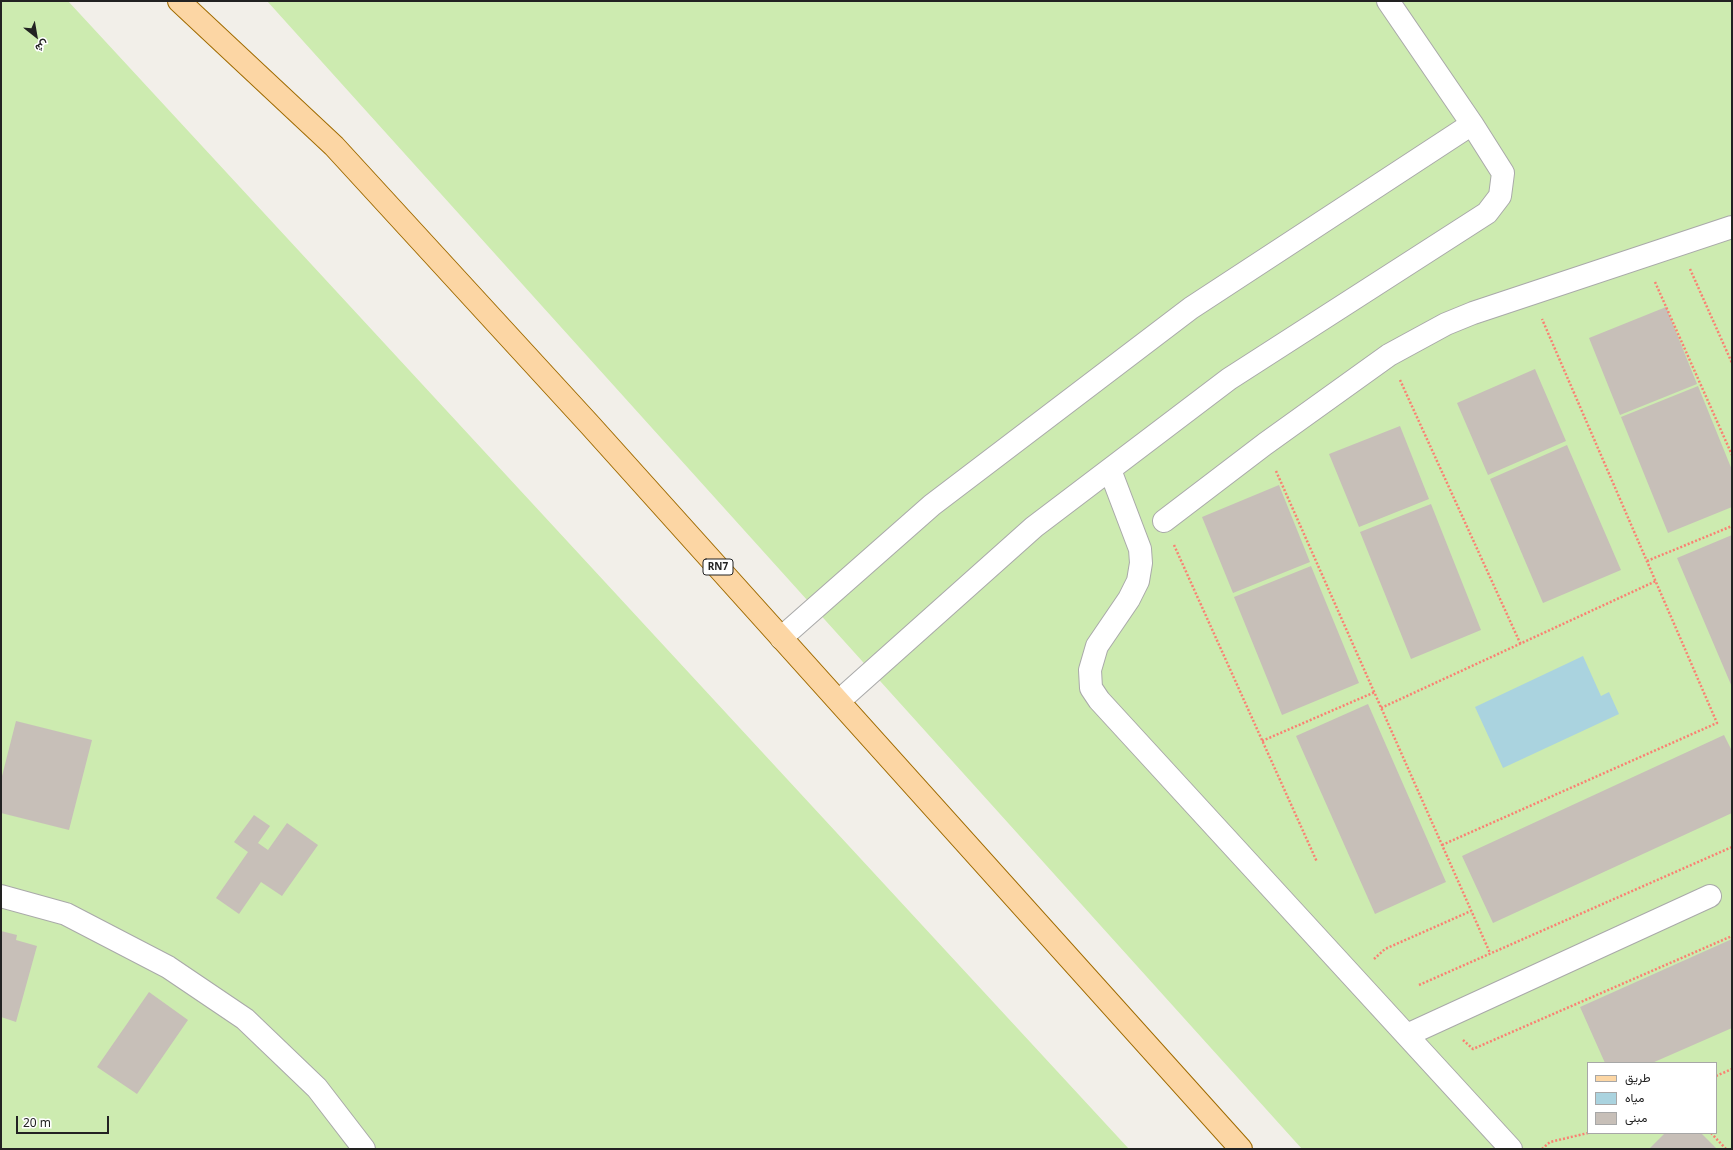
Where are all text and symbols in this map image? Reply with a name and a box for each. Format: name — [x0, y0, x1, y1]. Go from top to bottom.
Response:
north arrow — [16, 16, 56, 56]
text: ش — [33, 37, 52, 57]
road number: RN7 — [703, 559, 733, 575]
legend — [1587, 1062, 1717, 1134]
text: طريق — [1625, 1069, 1650, 1086]
text: مياه — [1625, 1089, 1644, 1106]
scale bar — [18, 1108, 111, 1134]
text: مبنى — [1625, 1109, 1647, 1126]
text: 20 m — [23, 1114, 51, 1131]

